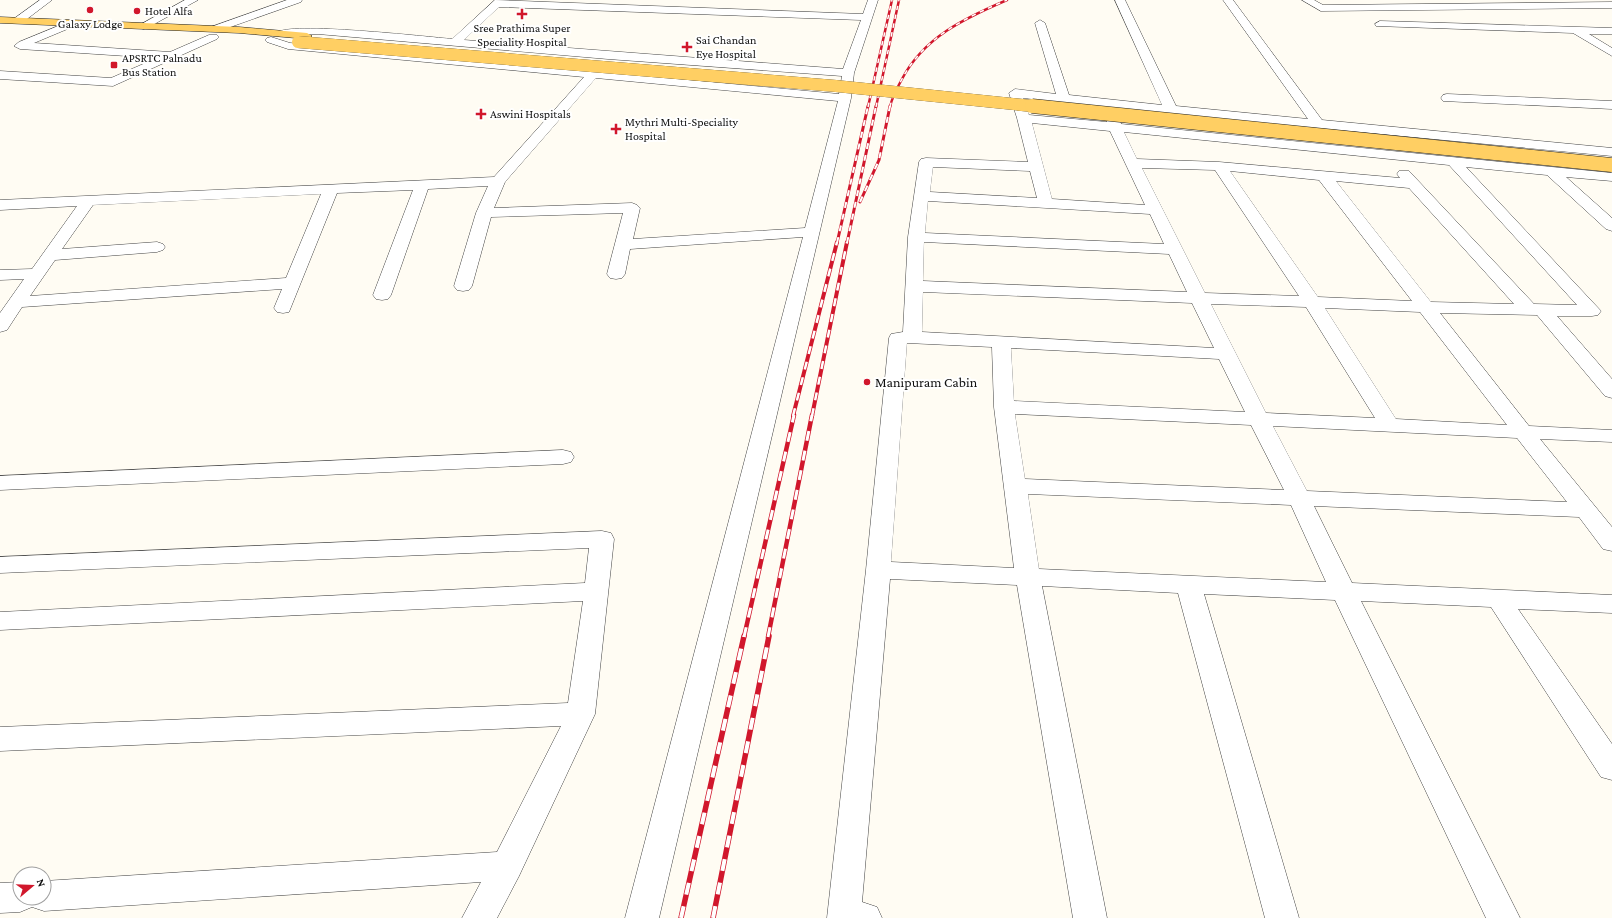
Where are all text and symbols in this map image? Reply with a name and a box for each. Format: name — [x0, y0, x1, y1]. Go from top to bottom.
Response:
place label: Hotel Alfa — [145, 4, 193, 18]
marker: Galaxy Lodge — [85, 5, 95, 15]
marker: Hotel Alfa — [132, 6, 142, 16]
marker: Sree Prathima Super Speciality Hospital — [516, 8, 528, 20]
place label: Galaxy Lodge — [58, 17, 122, 31]
place label: Sree Prathima Super Speciality Hospital — [474, 21, 571, 49]
place label: Sai Chandan Eye Hospital — [696, 33, 757, 61]
marker: Sai Chandan Eye Hospital — [681, 41, 693, 53]
place label: APSRTC Palnadu Bus Station — [122, 51, 202, 79]
marker: APSRTC Palnadu Bus Station — [109, 60, 119, 70]
place label: Aswini Hospitals — [490, 107, 571, 121]
marker: Aswini Hospitals — [475, 108, 487, 120]
place label: Mythri Multi-Speciality Hospital — [625, 115, 739, 143]
marker: Mythri Multi-Speciality Hospital — [610, 123, 622, 135]
place label: Manipuram Cabin — [875, 374, 978, 390]
marker: Manipuram Cabin — [862, 377, 872, 387]
north arrow — [12, 866, 52, 906]
text: N — [35, 877, 49, 889]

